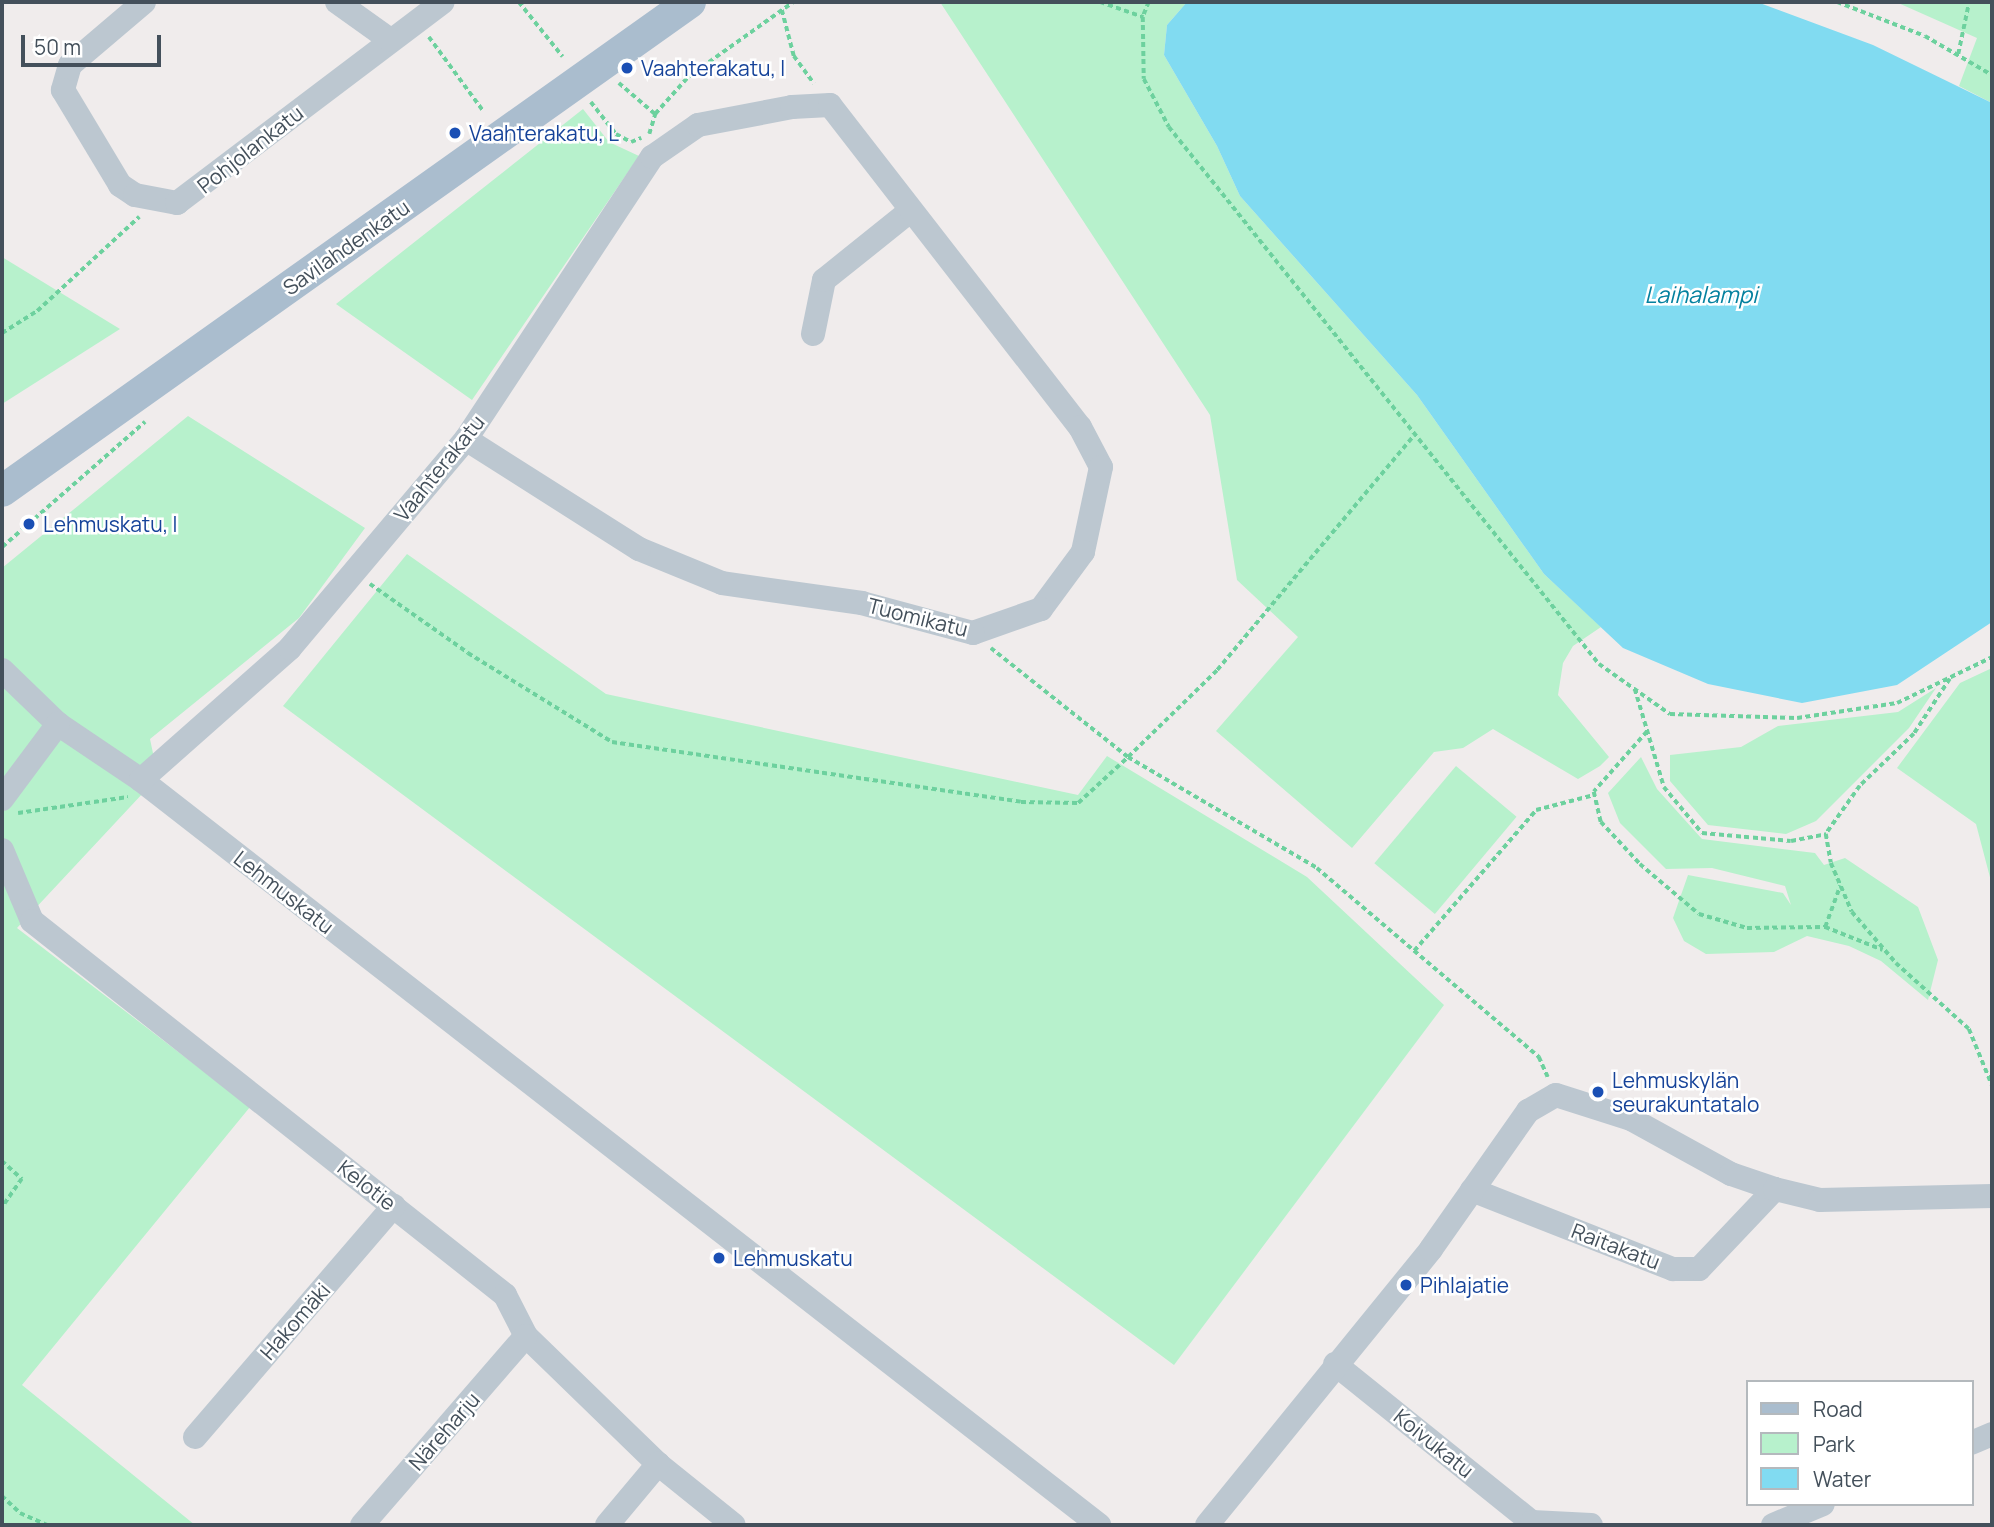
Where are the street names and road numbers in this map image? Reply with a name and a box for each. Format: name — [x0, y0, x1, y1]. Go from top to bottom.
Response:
street label: Pohjolankatu — [192, 100, 308, 198]
street label: Savilahdenkatu — [278, 194, 414, 300]
street label: Vaahterakatu — [388, 410, 490, 526]
street label: Tuomikatu — [865, 592, 971, 642]
street label: Lehmuskatu — [229, 845, 339, 939]
street label: Kelotie — [333, 1155, 401, 1215]
street label: Raitakatu — [1568, 1218, 1664, 1274]
street label: Hakomäki — [255, 1277, 335, 1365]
street label: Näreharju — [403, 1387, 485, 1475]
street label: Koivukatu — [1389, 1403, 1479, 1483]

